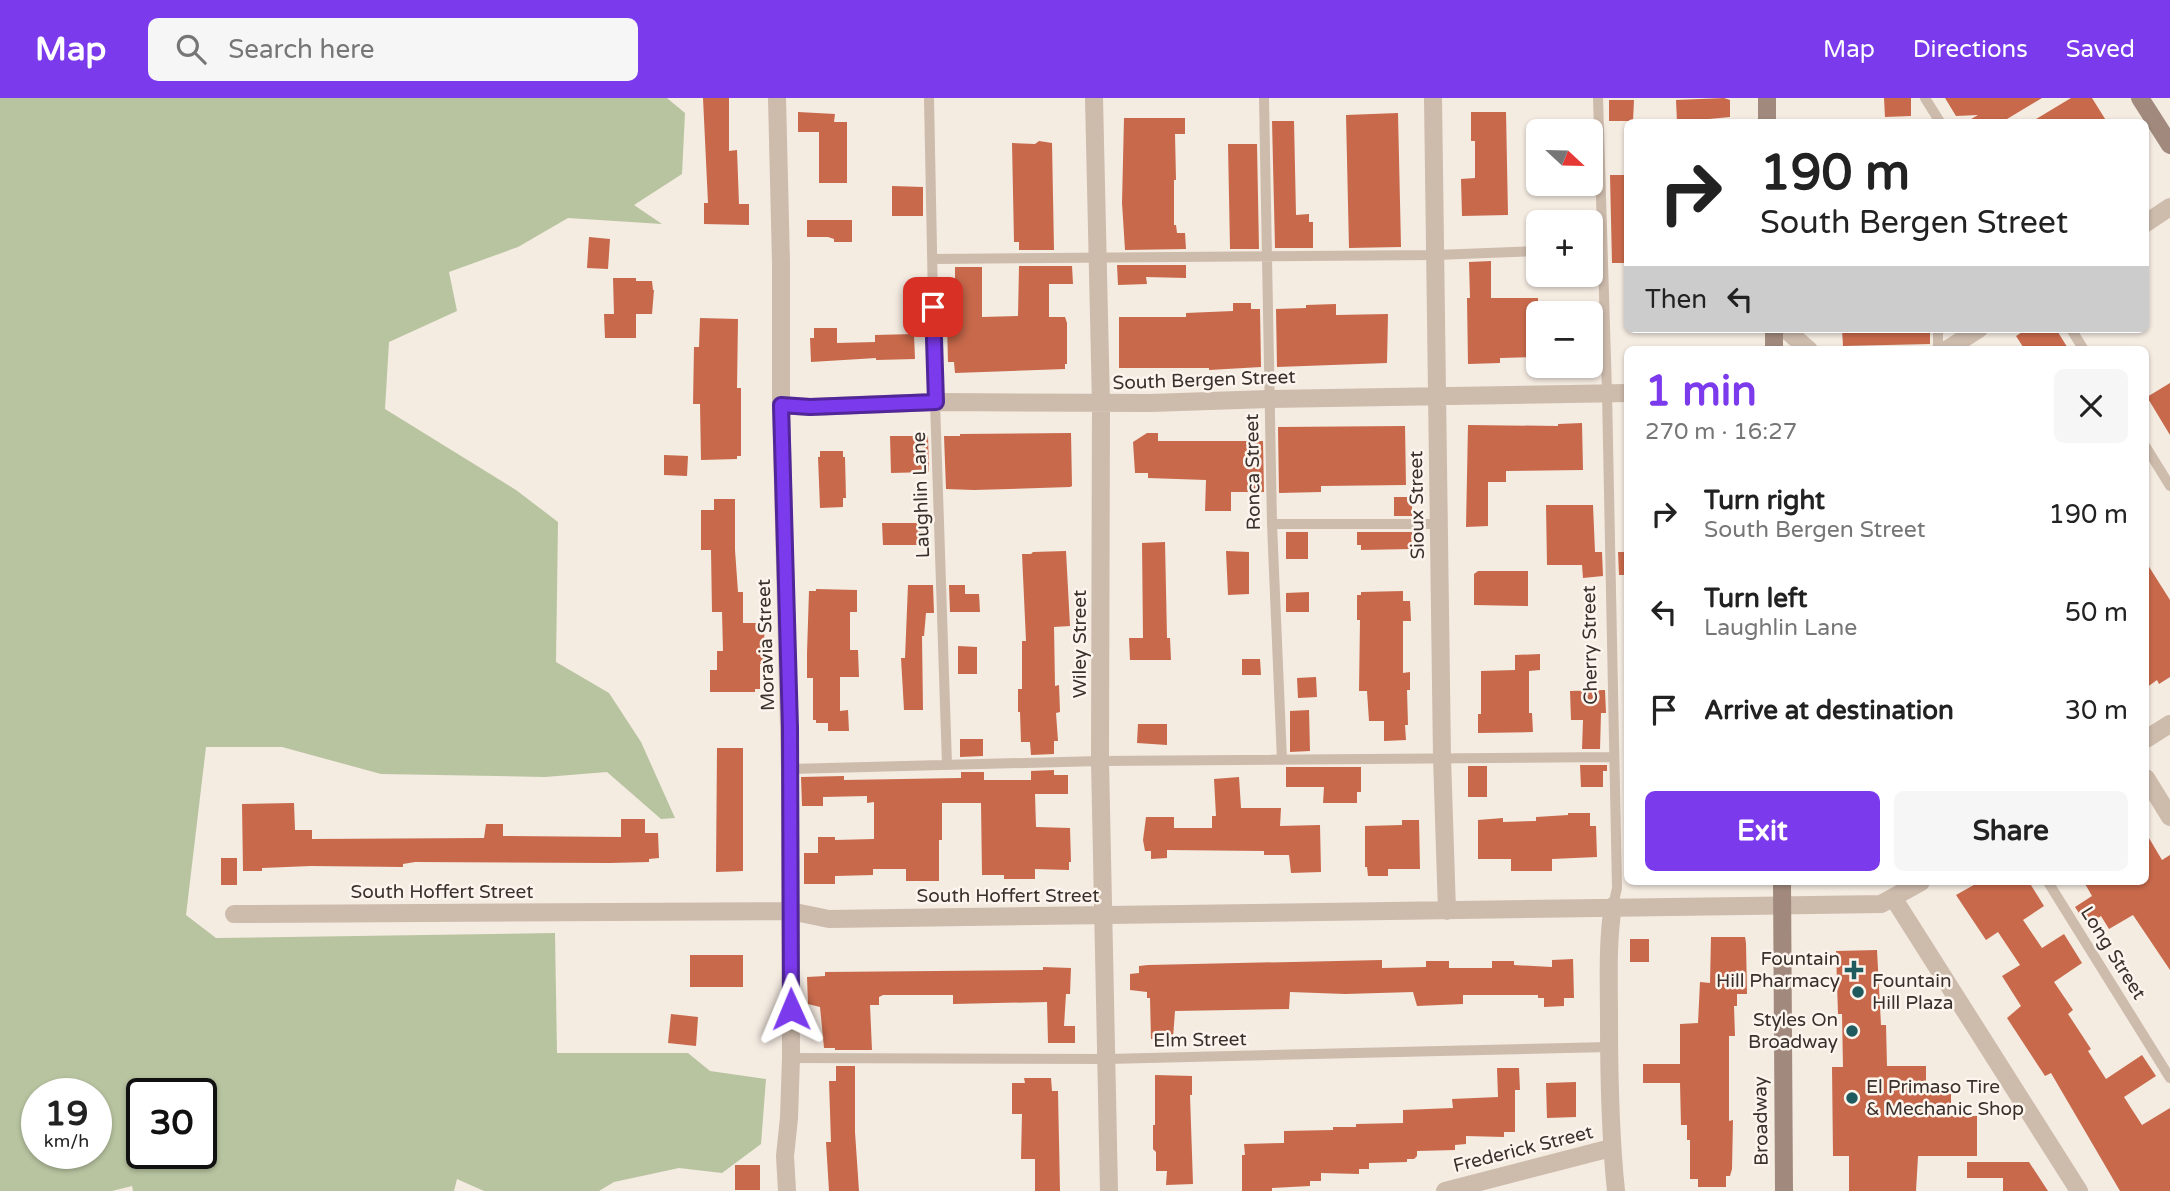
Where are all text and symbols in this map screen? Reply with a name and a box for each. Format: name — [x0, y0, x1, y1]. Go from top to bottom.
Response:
search box — [148, 18, 638, 81]
text: Map — [35, 30, 106, 69]
icon: search — [172, 30, 210, 68]
text: Search here — [228, 34, 374, 65]
text: Map — [1823, 35, 1875, 64]
text: Directions — [1913, 35, 2028, 64]
text: Saved — [2066, 35, 2135, 64]
north arrow — [1526, 119, 1603, 196]
map controls — [1526, 119, 1603, 378]
text: 190 m — [1760, 144, 1910, 203]
icon: right — [1645, 147, 1736, 238]
text: South Bergen Street — [1760, 204, 2068, 242]
button: + — [1526, 210, 1603, 287]
pin — [903, 277, 963, 337]
icon: left — [1721, 280, 1759, 318]
text: Then — [1645, 284, 1707, 315]
icon: arrive — [914, 288, 952, 326]
button: − — [1526, 301, 1603, 378]
street label: South Bergen Street — [1112, 366, 1296, 394]
text: 1 min — [1645, 366, 1757, 417]
button: close — [2054, 369, 2128, 443]
street label: Ronca Street — [1241, 413, 1265, 531]
text: 270 m · 16:27 — [1645, 418, 1797, 446]
street label: Laughlin Lane — [908, 431, 934, 559]
street label: Sioux Street — [1405, 450, 1429, 560]
text: Turn right — [1704, 485, 1825, 516]
icon: right — [1645, 495, 1683, 533]
text: 190 m — [2048, 499, 2128, 530]
text: South Bergen Street — [1704, 516, 1926, 544]
street label: Moravia Street — [753, 579, 779, 711]
text: Turn left — [1704, 583, 1807, 614]
street label: Cherry Street — [1578, 585, 1602, 705]
street label: Wiley Street — [1069, 590, 1091, 698]
icon: left — [1645, 593, 1683, 631]
text: 50 m — [2065, 597, 2128, 628]
text: Laughlin Lane — [1704, 614, 1857, 642]
icon: arrive — [1645, 691, 1683, 729]
text: Arrive at destination — [1704, 695, 1954, 726]
text: 30 m — [2065, 695, 2128, 726]
button: Exit — [1645, 791, 1880, 871]
button: Share — [1894, 791, 2128, 871]
street label: South Hoffert Street — [351, 881, 533, 903]
street label: South Hoffert Street — [917, 885, 1099, 907]
street label: Long Street — [2076, 903, 2150, 1003]
place label: Fountain Hill Pharmacy — [1716, 948, 1840, 992]
marker: Fountain Hill Pharmacy — [1846, 962, 1862, 978]
place label: Fountain Hill Plaza — [1872, 970, 1954, 1014]
position arrow — [754, 972, 828, 1046]
marker: Fountain Hill Plaza — [1850, 984, 1866, 1000]
place label: Styles On Broadway — [1748, 1009, 1838, 1053]
marker: Styles On Broadway — [1844, 1023, 1860, 1039]
street label: Elm Street — [1153, 1028, 1247, 1052]
street label: Broadway — [1749, 1076, 1773, 1166]
place label: El Primaso Tire & Mechanic Shop — [1866, 1076, 2024, 1120]
speed limit sign: 30 — [126, 1078, 217, 1169]
marker: El Primaso Tire & Mechanic Shop — [1844, 1090, 1860, 1106]
text: 19 — [45, 1093, 88, 1135]
street label: Frederick Street — [1451, 1121, 1595, 1177]
text: km/h — [44, 1130, 89, 1152]

